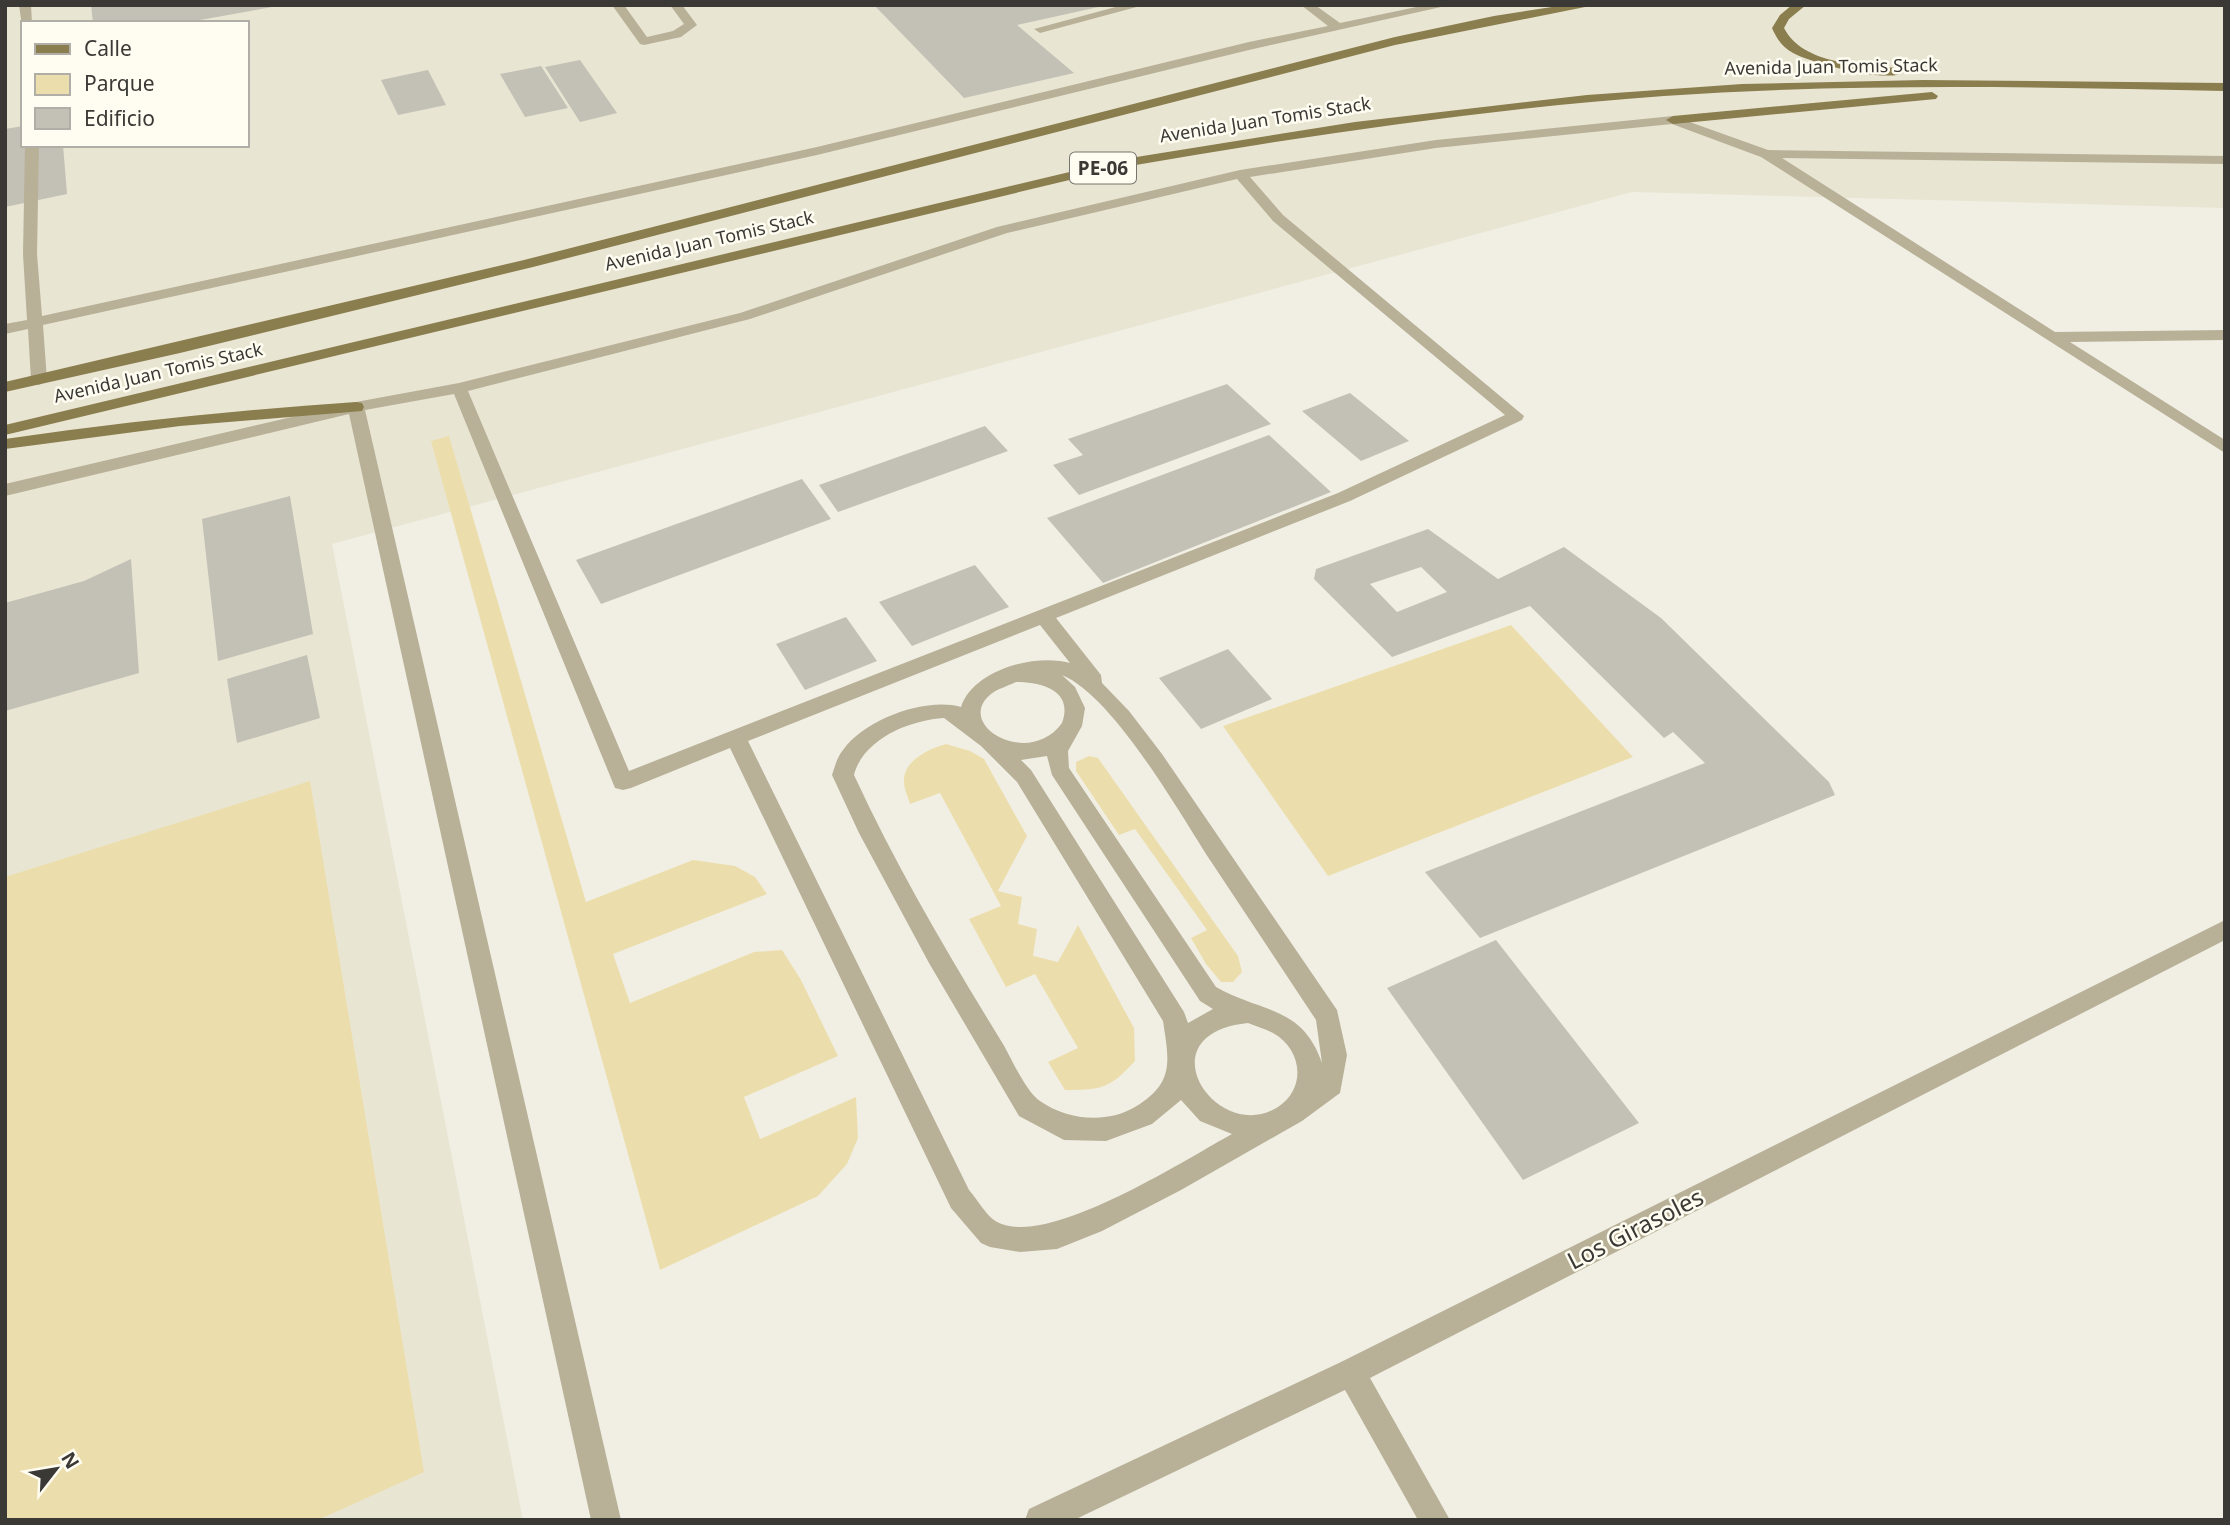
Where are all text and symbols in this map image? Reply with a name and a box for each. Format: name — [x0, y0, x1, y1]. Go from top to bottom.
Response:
legend — [21, 21, 248, 147]
text: Calle — [84, 34, 132, 62]
street label: Avenida Juan Tomis Stack — [1724, 52, 1938, 80]
text: Parque — [84, 69, 154, 97]
street label: Avenida Juan Tomis Stack — [1158, 90, 1373, 148]
text: Edificio — [84, 104, 155, 132]
road number: PE-06 — [1070, 152, 1136, 184]
street label: Avenida Juan Tomis Stack — [602, 204, 816, 276]
street label: Avenida Juan Tomis Stack — [51, 336, 265, 408]
street label: Los Girasoles — [1561, 1180, 1709, 1276]
north arrow — [21, 1434, 91, 1504]
text: N — [55, 1447, 86, 1474]

